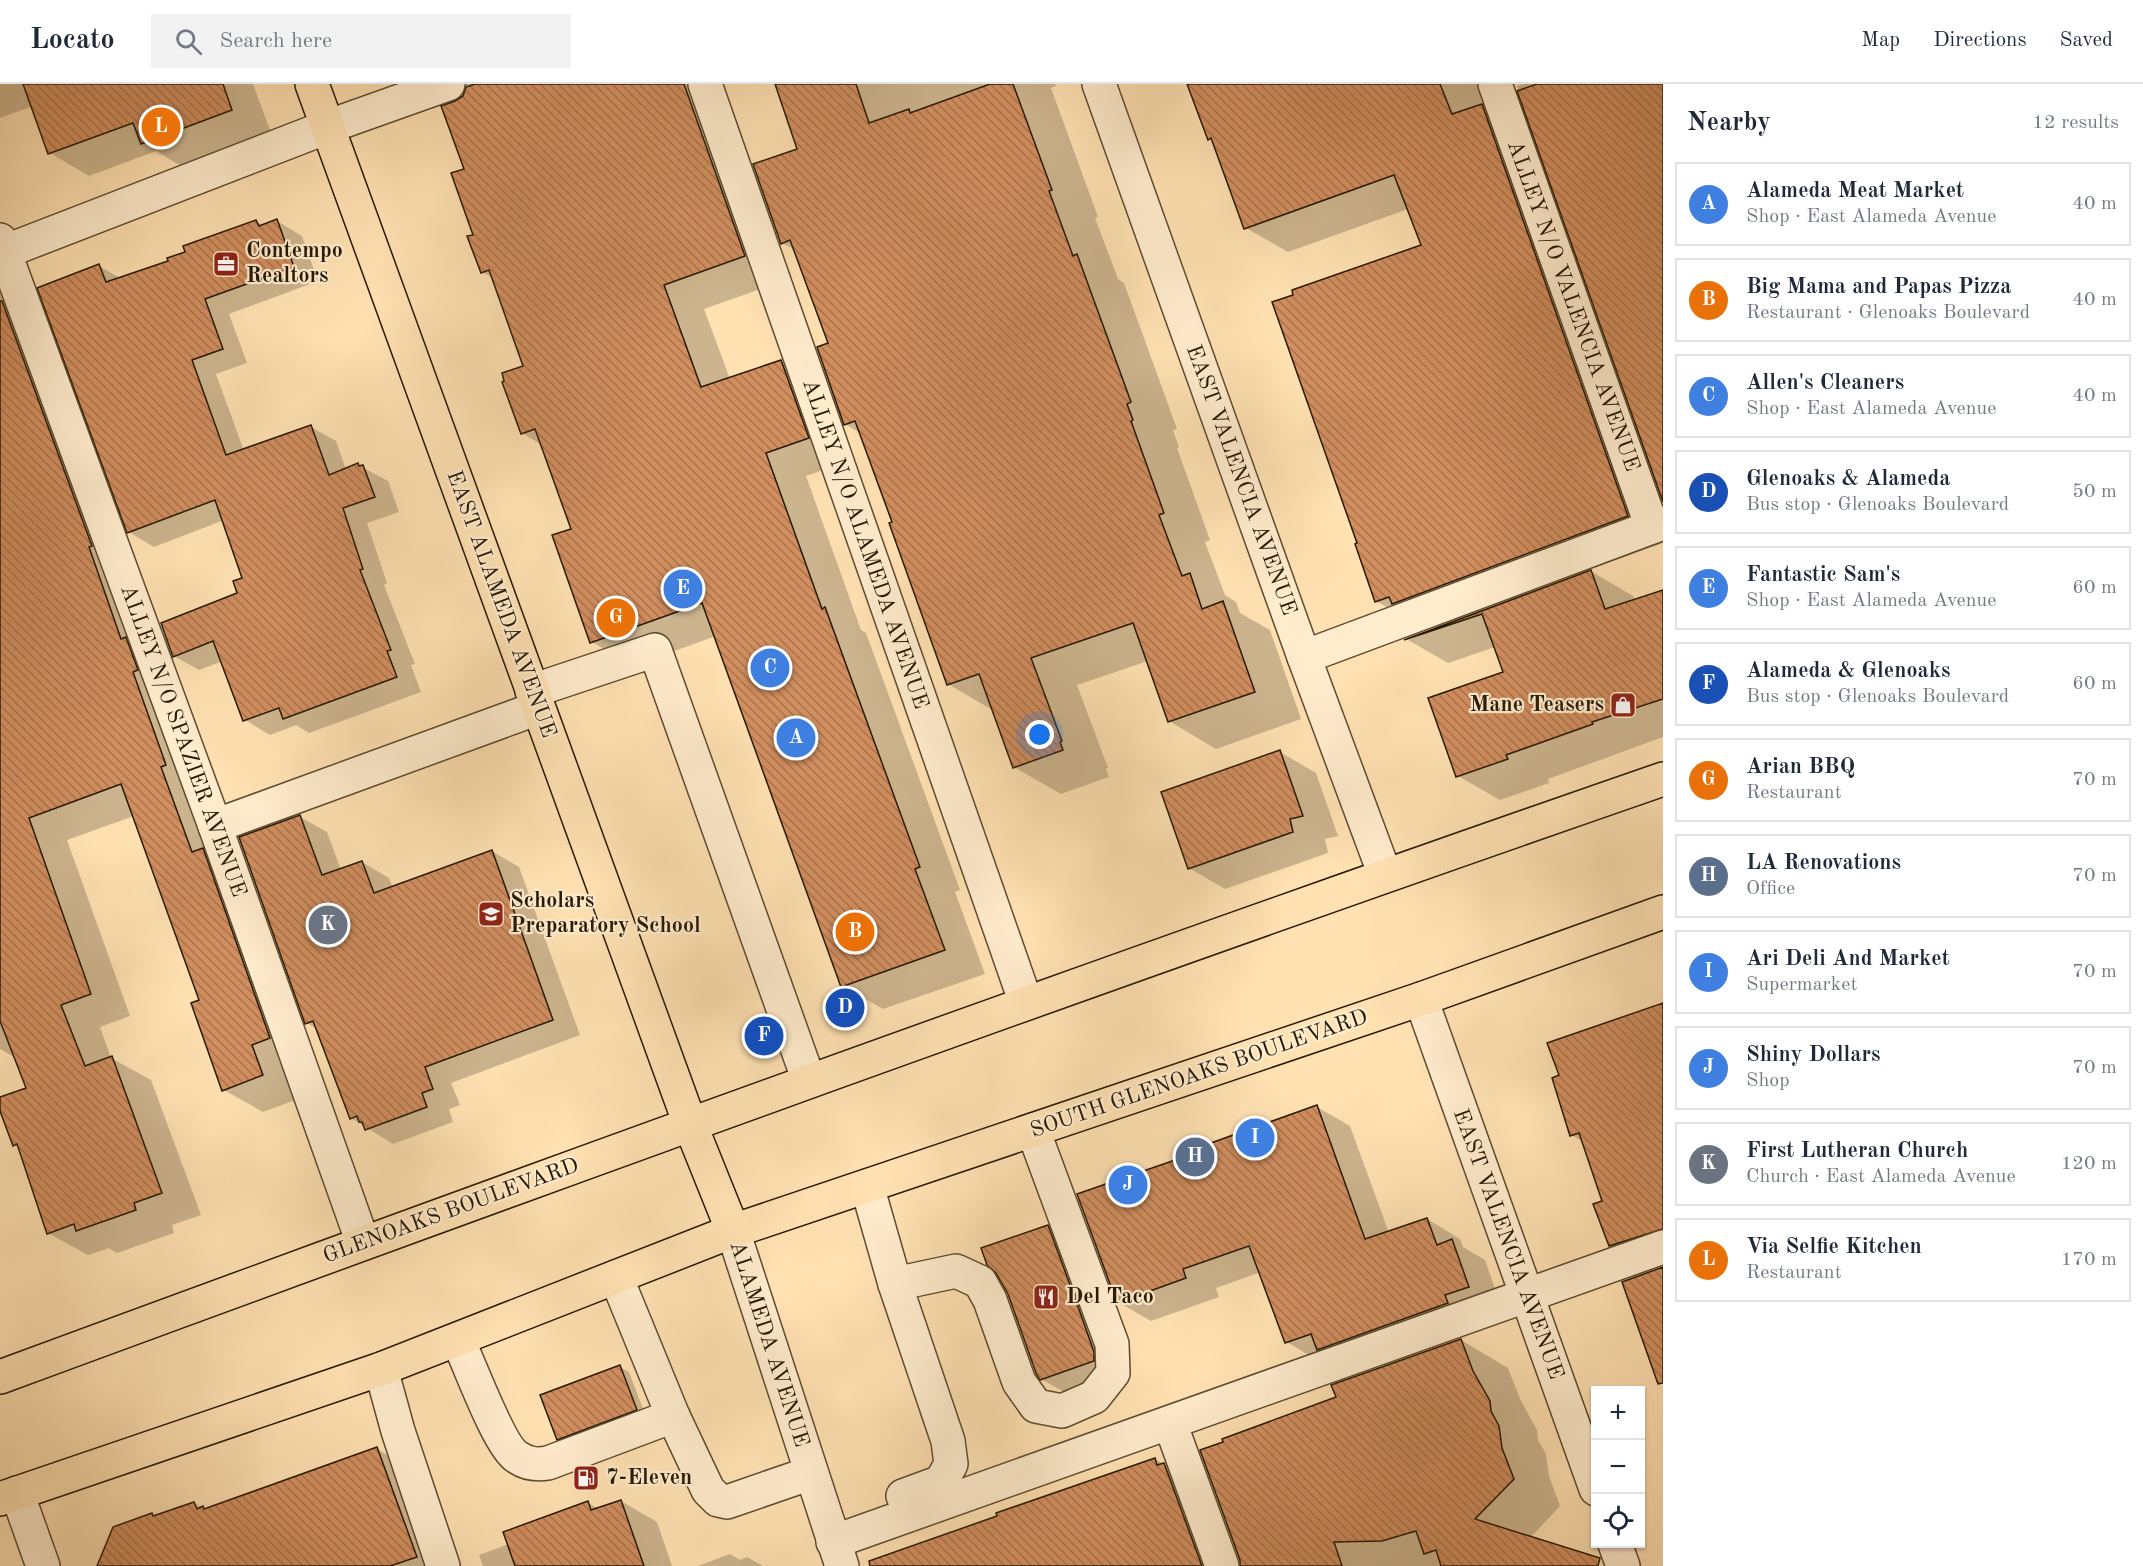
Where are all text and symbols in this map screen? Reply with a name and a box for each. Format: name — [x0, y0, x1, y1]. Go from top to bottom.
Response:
search box — [151, 14, 571, 68]
icon: search — [172, 25, 205, 58]
text: Locato — [30, 27, 115, 55]
text: Search here — [220, 30, 332, 52]
text: Map — [1861, 30, 1900, 51]
text: Directions — [1933, 30, 2027, 51]
text: Saved — [2060, 30, 2113, 51]
pin: L — [142, 104, 180, 150]
text: Nearby — [1687, 110, 1771, 136]
text: 12 results — [2032, 113, 2119, 133]
street label: ALLEY N/O VALENCIA AVENUE — [1503, 138, 1643, 474]
text: Alameda Meat Market — [1746, 180, 1964, 202]
text: A — [1701, 194, 1716, 214]
text: 40 m — [2072, 194, 2117, 214]
text: Shop · East Alameda Avenue — [1746, 207, 1996, 227]
place label: Contempo Realtors — [246, 240, 343, 287]
office icon: Contempo Realtors — [211, 249, 241, 279]
text: Big Mama and Papas Pizza — [1746, 276, 2011, 298]
text: B — [1701, 290, 1716, 310]
text: 40 m — [2072, 290, 2117, 310]
text: Restaurant · Glenoaks Boulevard — [1746, 303, 2030, 323]
street label: EAST VALENCIA AVENUE — [1182, 342, 1300, 618]
text: Allen's Cleaners — [1746, 372, 1904, 394]
street label: ALLEY N/O ALAMEDA AVENUE — [798, 376, 932, 712]
text: C — [1702, 386, 1715, 406]
text: 40 m — [2072, 386, 2117, 406]
text: Shop · East Alameda Avenue — [1746, 399, 1996, 419]
street label: EAST ALAMEDA AVENUE — [442, 467, 560, 741]
text: Glenoaks & Alameda — [1746, 468, 1950, 490]
text: D — [1701, 482, 1716, 502]
text: 50 m — [2072, 482, 2117, 502]
text: Bus stop · Glenoaks Boulevard — [1746, 495, 2009, 515]
text: Fantastic Sam's — [1746, 564, 1900, 586]
pin: E — [664, 566, 702, 612]
text: E — [1702, 578, 1715, 598]
text: 60 m — [2072, 578, 2117, 598]
street label: ALLEY N/O SPAZIER AVENUE — [116, 582, 250, 900]
text: Shop · East Alameda Avenue — [1746, 591, 1996, 611]
pin: G — [596, 596, 636, 640]
pin: C — [750, 646, 790, 690]
text: Alameda & Glenoaks — [1746, 660, 1950, 682]
text: F — [1702, 674, 1715, 694]
text: 60 m — [2072, 674, 2117, 694]
text: Bus stop · Glenoaks Boulevard — [1746, 687, 2009, 707]
shop icon: Mane Teasers — [1608, 690, 1638, 720]
place label: Mane Teasers — [1470, 694, 1604, 716]
pin: A — [776, 716, 816, 760]
your location — [1025, 720, 1054, 749]
text: Arian BBQ — [1746, 756, 1855, 778]
text: G — [1701, 770, 1716, 790]
text: 70 m — [2072, 770, 2117, 790]
text: Restaurant — [1746, 783, 1842, 803]
text: LA Renovations — [1746, 852, 1901, 874]
text: H — [1700, 866, 1717, 886]
text: 70 m — [2072, 866, 2117, 886]
text: Office — [1746, 879, 1795, 899]
place label: Scholars Preparatory School — [510, 890, 701, 937]
school or university icon: Scholars Preparatory School — [476, 899, 506, 929]
pin: K — [308, 902, 348, 948]
pin: B — [836, 910, 874, 954]
text: Ari Deli And Market — [1746, 948, 1950, 970]
text: I — [1704, 962, 1713, 982]
text: 70 m — [2072, 962, 2117, 982]
text: Supermarket — [1746, 975, 1857, 995]
pin: D — [826, 986, 864, 1030]
street label: SOUTH GLENOAKS BOULEVARD — [1027, 1006, 1371, 1142]
pin: F — [744, 1014, 783, 1058]
text: Shiny Dollars — [1746, 1044, 1881, 1066]
text: J — [1703, 1058, 1714, 1078]
text: 70 m — [2072, 1058, 2117, 1078]
text: Shop — [1746, 1071, 1790, 1091]
street label: EAST VALENCIA AVENUE — [1449, 1106, 1567, 1382]
pin: I — [1236, 1116, 1274, 1160]
pin: H — [1176, 1134, 1214, 1180]
text: First Lutheran Church — [1746, 1140, 1968, 1162]
street label: GLENOAKS BOULEVARD — [320, 1154, 582, 1268]
text: K — [1701, 1154, 1716, 1174]
text: 120 m — [2061, 1154, 2117, 1174]
pin: J — [1108, 1162, 1148, 1208]
text: Church · East Alameda Avenue — [1746, 1167, 2016, 1187]
text: Via Selfie Kitchen — [1746, 1236, 1922, 1258]
street label: ALAMEDA AVENUE — [725, 1238, 813, 1450]
text: L — [1702, 1250, 1715, 1270]
text: 170 m — [2061, 1250, 2117, 1270]
text: Restaurant — [1746, 1263, 1842, 1283]
restaurant icon: Del Taco — [1031, 1282, 1061, 1312]
place label: Del Taco — [1066, 1286, 1154, 1308]
map controls — [1591, 1386, 1645, 1548]
button: + — [1591, 1386, 1645, 1440]
button: − — [1591, 1440, 1645, 1494]
fuel station icon: 7-Eleven — [571, 1463, 601, 1493]
place label: 7-Eleven — [606, 1467, 692, 1489]
button: locate — [1591, 1494, 1645, 1548]

